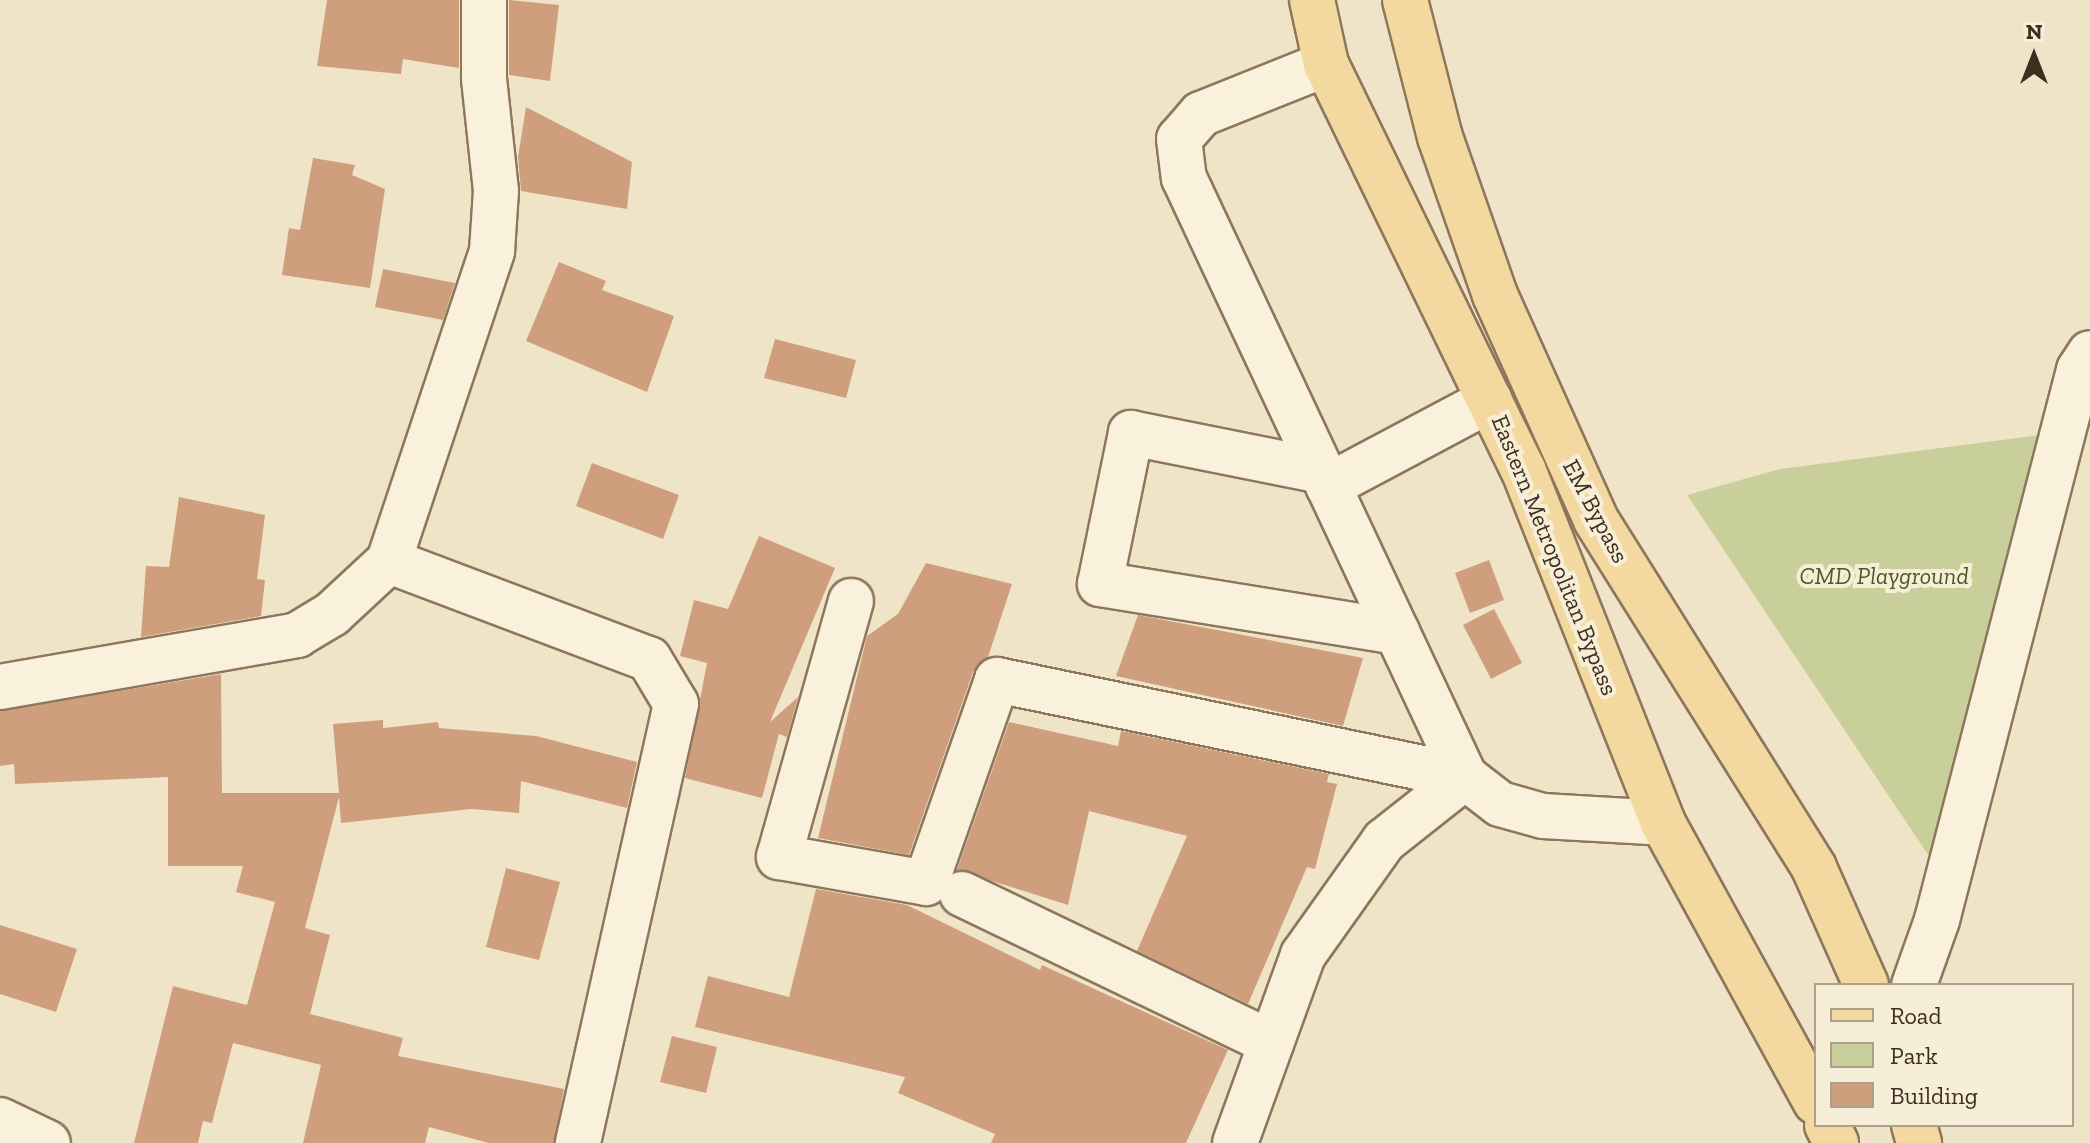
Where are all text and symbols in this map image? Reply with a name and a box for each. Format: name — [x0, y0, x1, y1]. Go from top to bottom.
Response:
north arrow — [1994, 16, 2074, 96]
text: N — [2026, 18, 2042, 45]
street label: Eastern Metropolitan Bypass — [1486, 411, 1624, 699]
street label: EM Bypass — [1557, 454, 1635, 568]
park label: CMD Playground — [1799, 562, 1969, 590]
legend — [1814, 983, 2074, 1127]
text: Road — [1890, 1001, 1942, 1030]
text: Park — [1890, 1041, 1938, 1070]
text: Building — [1890, 1081, 1978, 1110]

